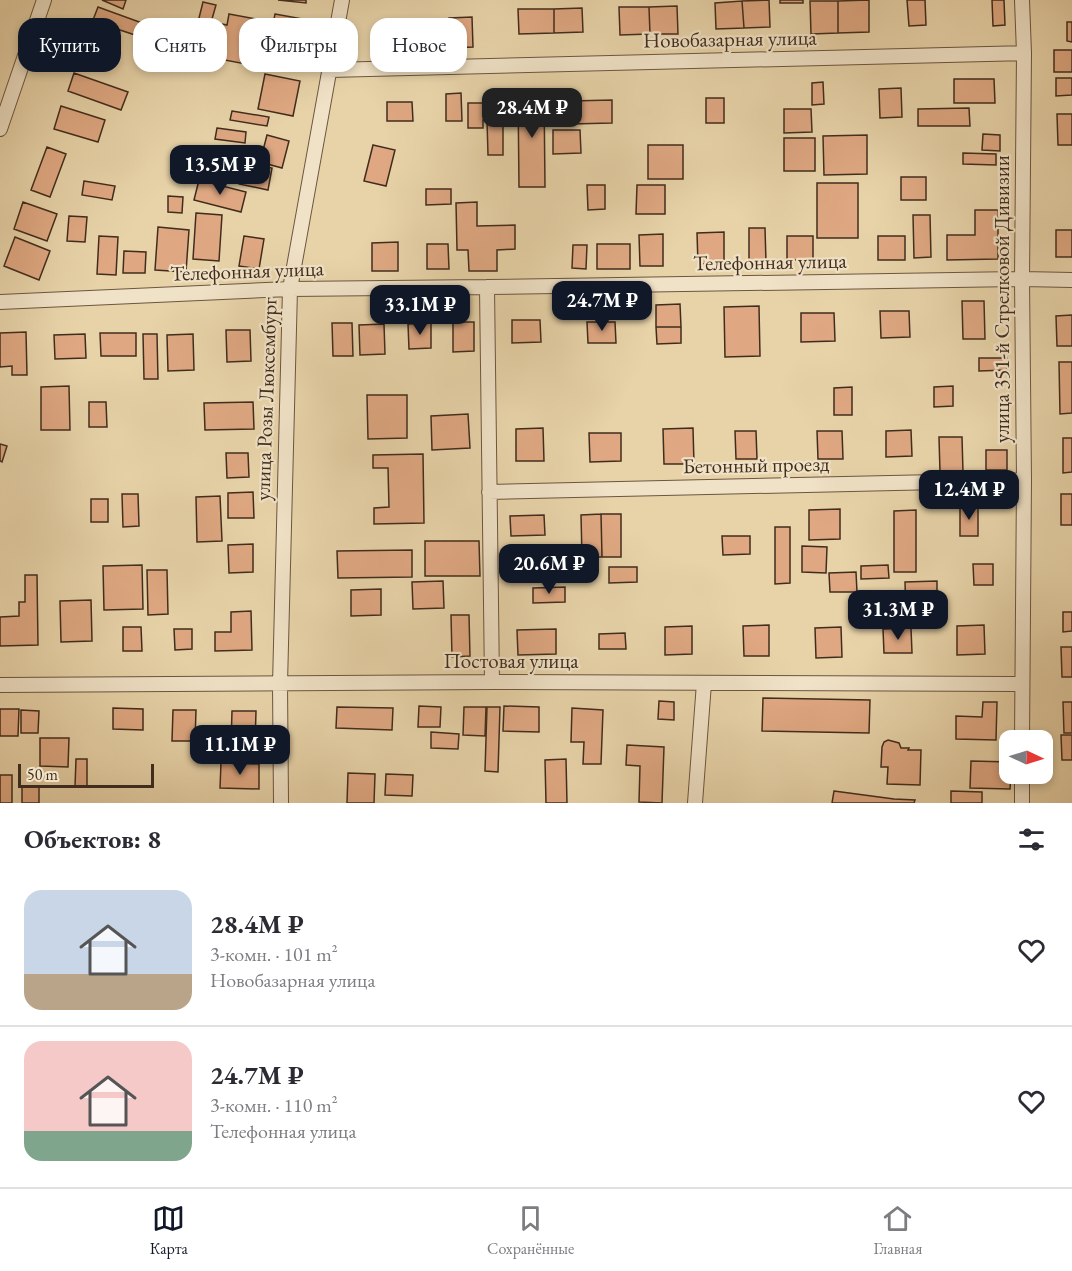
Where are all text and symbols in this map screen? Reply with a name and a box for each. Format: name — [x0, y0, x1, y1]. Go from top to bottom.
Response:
chip: Купить — [18, 18, 121, 72]
chip: Снять — [133, 18, 227, 72]
chip: Фильтры — [239, 18, 358, 72]
chip: Новое — [370, 18, 467, 72]
street label: Новобазарная улица — [643, 23, 818, 54]
pin: 28.4M ₽ — [477, 88, 587, 139]
text: 28.4M ₽ — [496, 94, 568, 120]
pin: 13.5M ₽ — [165, 145, 275, 196]
text: 13.5M ₽ — [184, 151, 256, 177]
street label: улица 351-й Стрелковой Дивизии — [988, 155, 1015, 443]
street label: Телефонная улица — [693, 247, 848, 276]
street label: Телефонная улица — [170, 254, 325, 287]
pin: 24.7M ₽ — [547, 281, 657, 332]
pin: 33.1M ₽ — [365, 285, 475, 336]
text: 24.7M ₽ — [566, 287, 638, 313]
text: 33.1M ₽ — [384, 291, 456, 317]
street label: улица Розы Люксембург — [248, 296, 283, 501]
street label: Бетонный проезд — [682, 450, 830, 479]
pin: 12.4M ₽ — [914, 470, 1024, 521]
text: 12.4M ₽ — [933, 476, 1005, 502]
pin: 20.6M ₽ — [494, 544, 604, 595]
text: 20.6M ₽ — [513, 550, 585, 576]
pin: 31.3M ₽ — [843, 590, 953, 641]
text: 31.3M ₽ — [862, 596, 934, 622]
street label: Постовая улица — [443, 647, 579, 674]
pin: 11.1M ₽ — [185, 725, 295, 776]
north arrow — [999, 730, 1053, 784]
map controls — [999, 730, 1053, 784]
text: 11.1M ₽ — [204, 731, 276, 757]
scale bar — [18, 761, 154, 788]
text: 50 m — [27, 764, 58, 785]
text: Объектов: 8 — [24, 822, 161, 856]
icon: filters — [1015, 823, 1048, 856]
text: 28.4M ₽ — [210, 907, 304, 941]
icon: home — [72, 914, 144, 986]
icon: heart — [1015, 934, 1048, 967]
text: 3-комн. · 101 m² — [210, 941, 338, 967]
text: Новобазарная улица — [210, 967, 375, 993]
text: 24.7M ₽ — [210, 1058, 304, 1092]
icon: home — [72, 1065, 144, 1137]
icon: heart — [1015, 1085, 1048, 1118]
text: 3-комн. · 110 m² — [210, 1092, 338, 1118]
text: Телефонная улица — [210, 1118, 356, 1144]
tab: Карта — [150, 1202, 188, 1259]
tab: Сохранённые — [487, 1202, 574, 1259]
tab: Главная — [874, 1202, 922, 1259]

